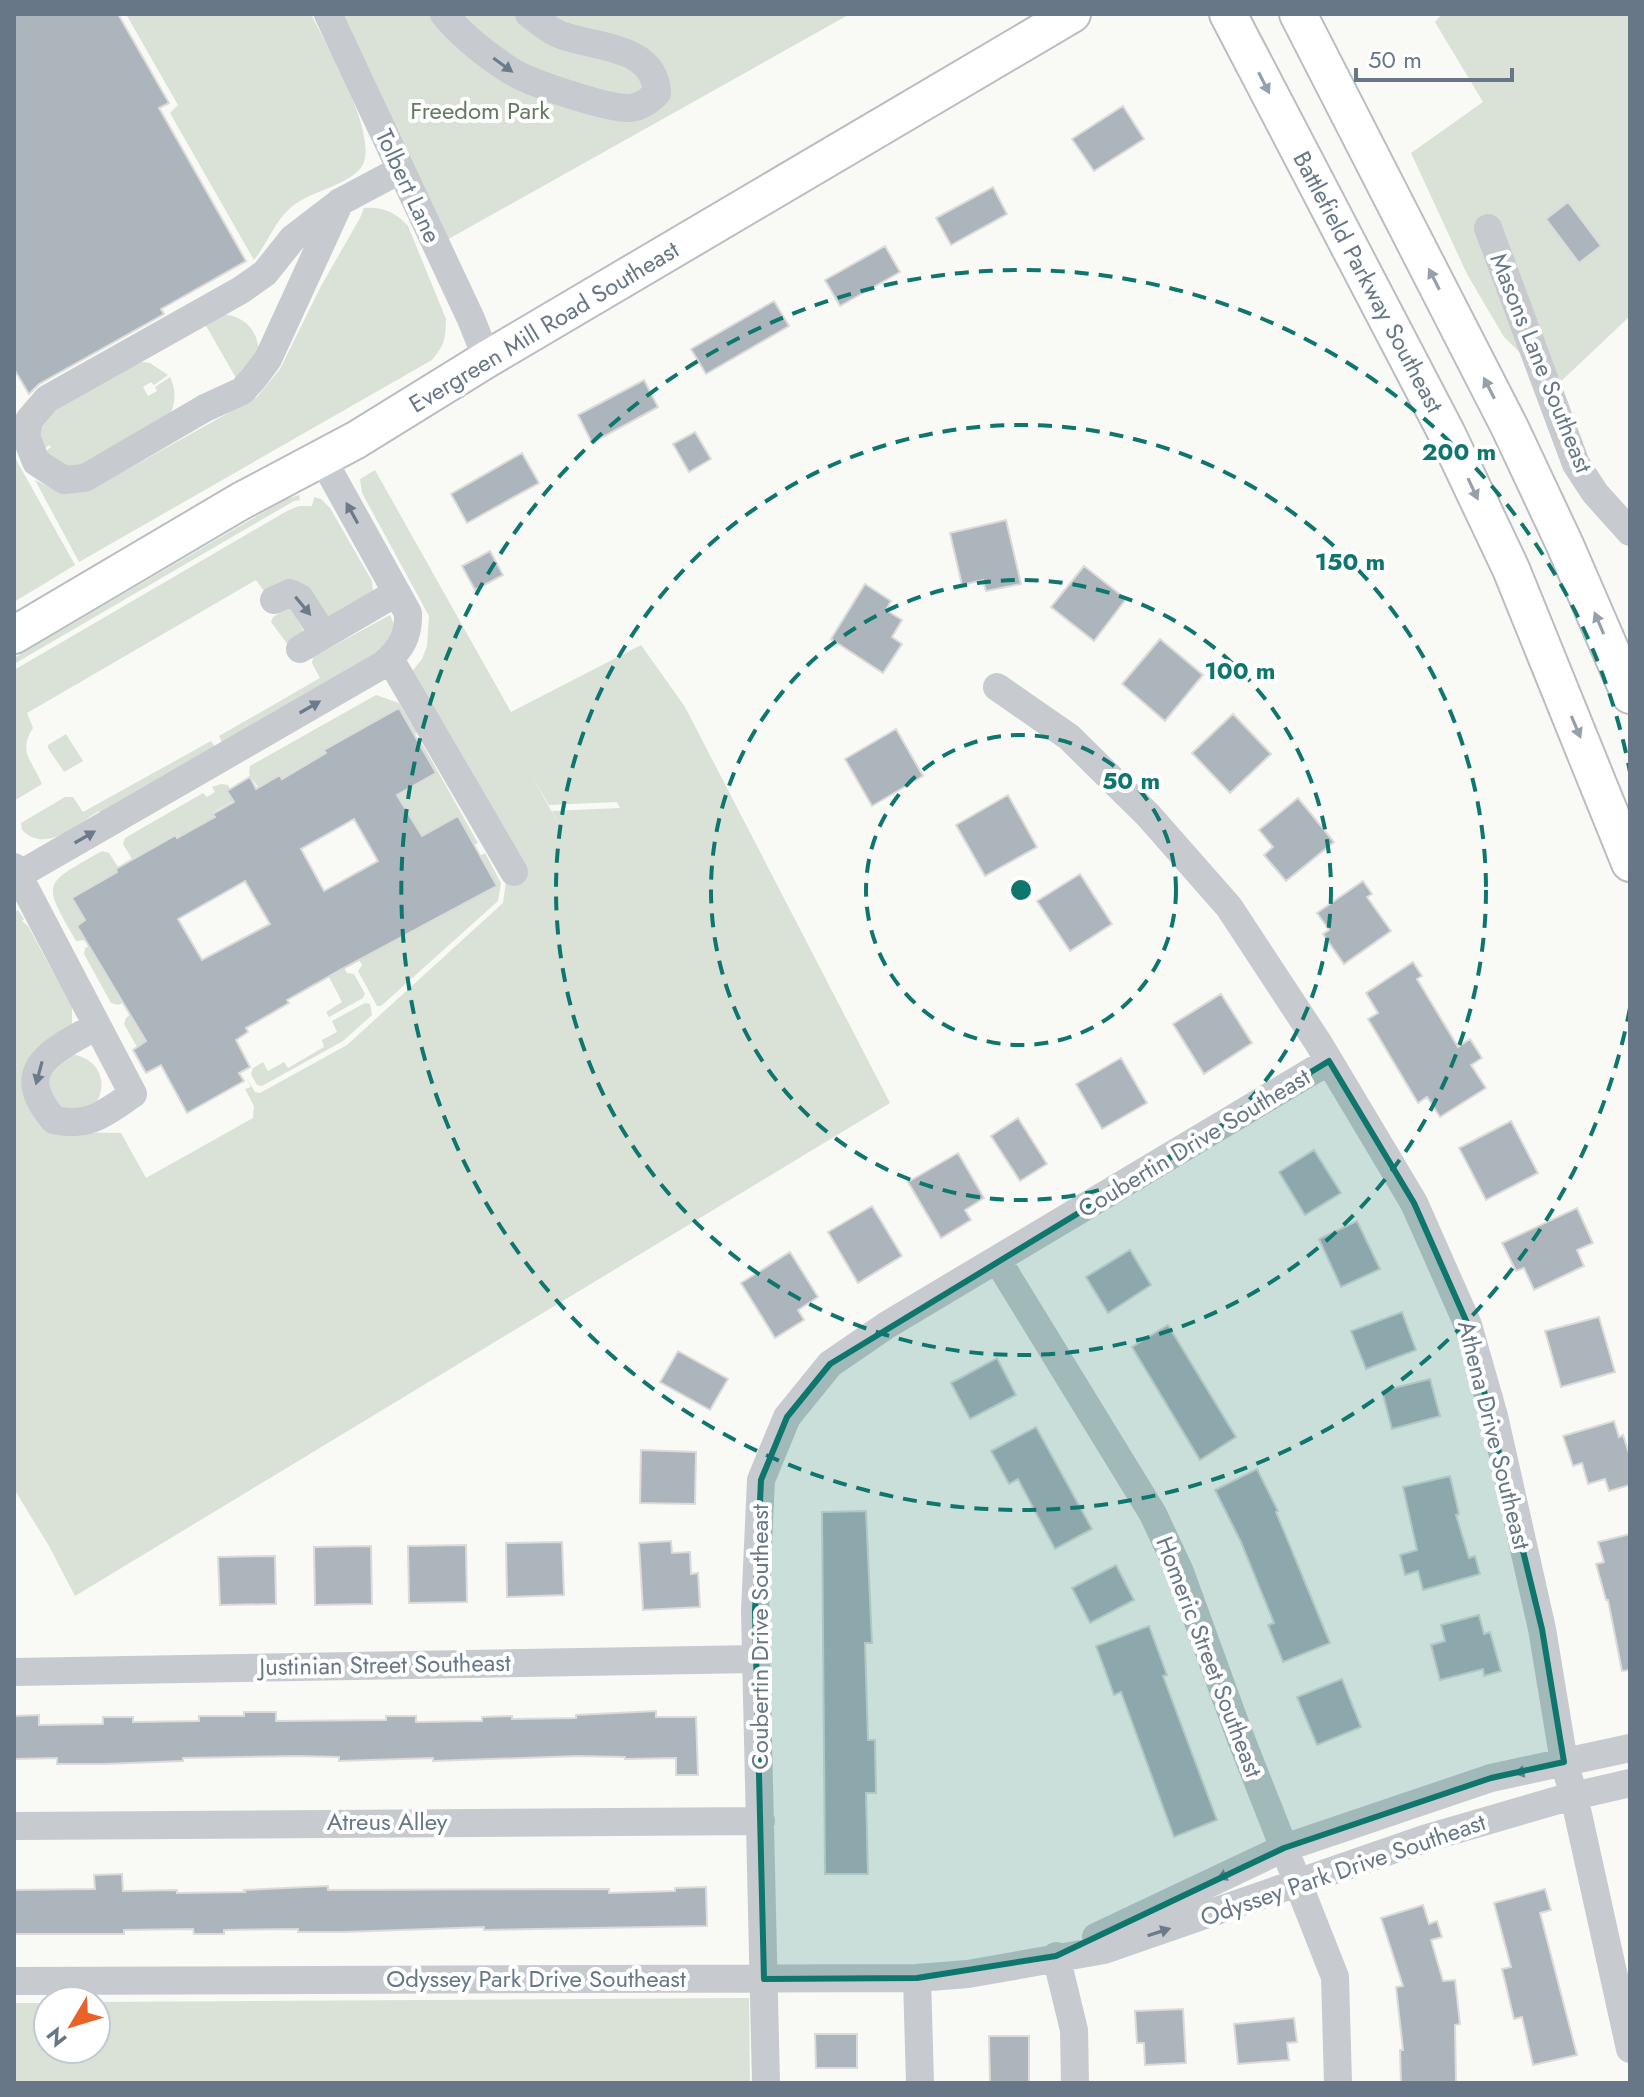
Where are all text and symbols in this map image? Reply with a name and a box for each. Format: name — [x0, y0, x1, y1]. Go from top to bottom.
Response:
scale bar — [1356, 32, 1512, 82]
text: 50 m — [1368, 42, 1422, 77]
one-way arrow — [492, 57, 513, 72]
one-way arrow — [1257, 72, 1270, 95]
park label: Freedom Park — [410, 93, 550, 128]
street label: Tolbert Lane — [367, 123, 450, 248]
street label: Battlefield Parkway Southeast — [1285, 145, 1452, 419]
street label: Evergreen Mill Road Southeast — [402, 232, 685, 421]
street label: Masons Lane Southeast — [1481, 248, 1602, 478]
one-way arrow — [1428, 268, 1441, 291]
one-way arrow — [1483, 376, 1496, 399]
text: 200 m — [1422, 434, 1496, 469]
one-way arrow — [1466, 477, 1480, 500]
one-way arrow — [346, 502, 360, 524]
text: 150 m — [1315, 544, 1385, 579]
one-way arrow — [294, 595, 311, 616]
one-way arrow — [1592, 612, 1606, 635]
text: 100 m — [1205, 653, 1275, 688]
one-way arrow — [299, 700, 321, 714]
one-way arrow — [1570, 715, 1583, 739]
text: 50 m — [1102, 763, 1160, 798]
one-way arrow — [74, 830, 96, 844]
centre of rings — [1007, 876, 1035, 904]
street label: Coubertin Drive Southeast — [1071, 1059, 1317, 1226]
one-way arrow — [33, 1061, 45, 1086]
street label: Athena Drive Southeast — [1449, 1317, 1540, 1553]
street label: Coubertin Drive Southeast — [742, 1504, 777, 1770]
street label: Homeric Street Southeast — [1147, 1531, 1272, 1783]
street label: Justinian Street Southeast — [256, 1645, 511, 1684]
one-way arrow — [1514, 1765, 1539, 1778]
street label: Atreus Alley — [327, 1804, 448, 1839]
street label: Odyssey Park Drive Southeast — [1196, 1804, 1490, 1935]
one-way arrow — [1216, 1867, 1240, 1880]
one-way arrow — [1147, 1925, 1171, 1937]
street label: Odyssey Park Drive Southeast — [386, 1961, 686, 1996]
north arrow — [32, 1985, 112, 2065]
text: N — [38, 2021, 74, 2054]

